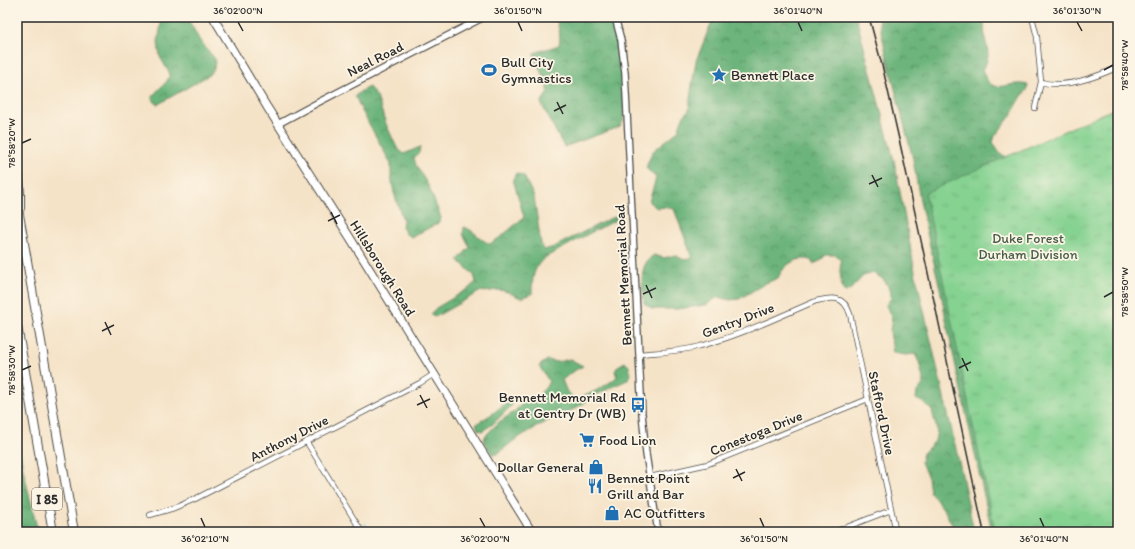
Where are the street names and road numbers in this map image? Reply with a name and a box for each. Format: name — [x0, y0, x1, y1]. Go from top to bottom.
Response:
street label: Neal Road — [344, 38, 407, 81]
street label: Bennett Memorial Road — [611, 204, 636, 346]
street label: Hillsborough Road — [346, 217, 419, 320]
street label: Gentry Drive — [700, 299, 777, 342]
street label: Stafford Drive — [864, 370, 899, 457]
street label: Conestoga Drive — [707, 407, 805, 460]
street label: Anthony Drive — [247, 411, 332, 466]
road number: I 85 — [32, 488, 62, 510]

